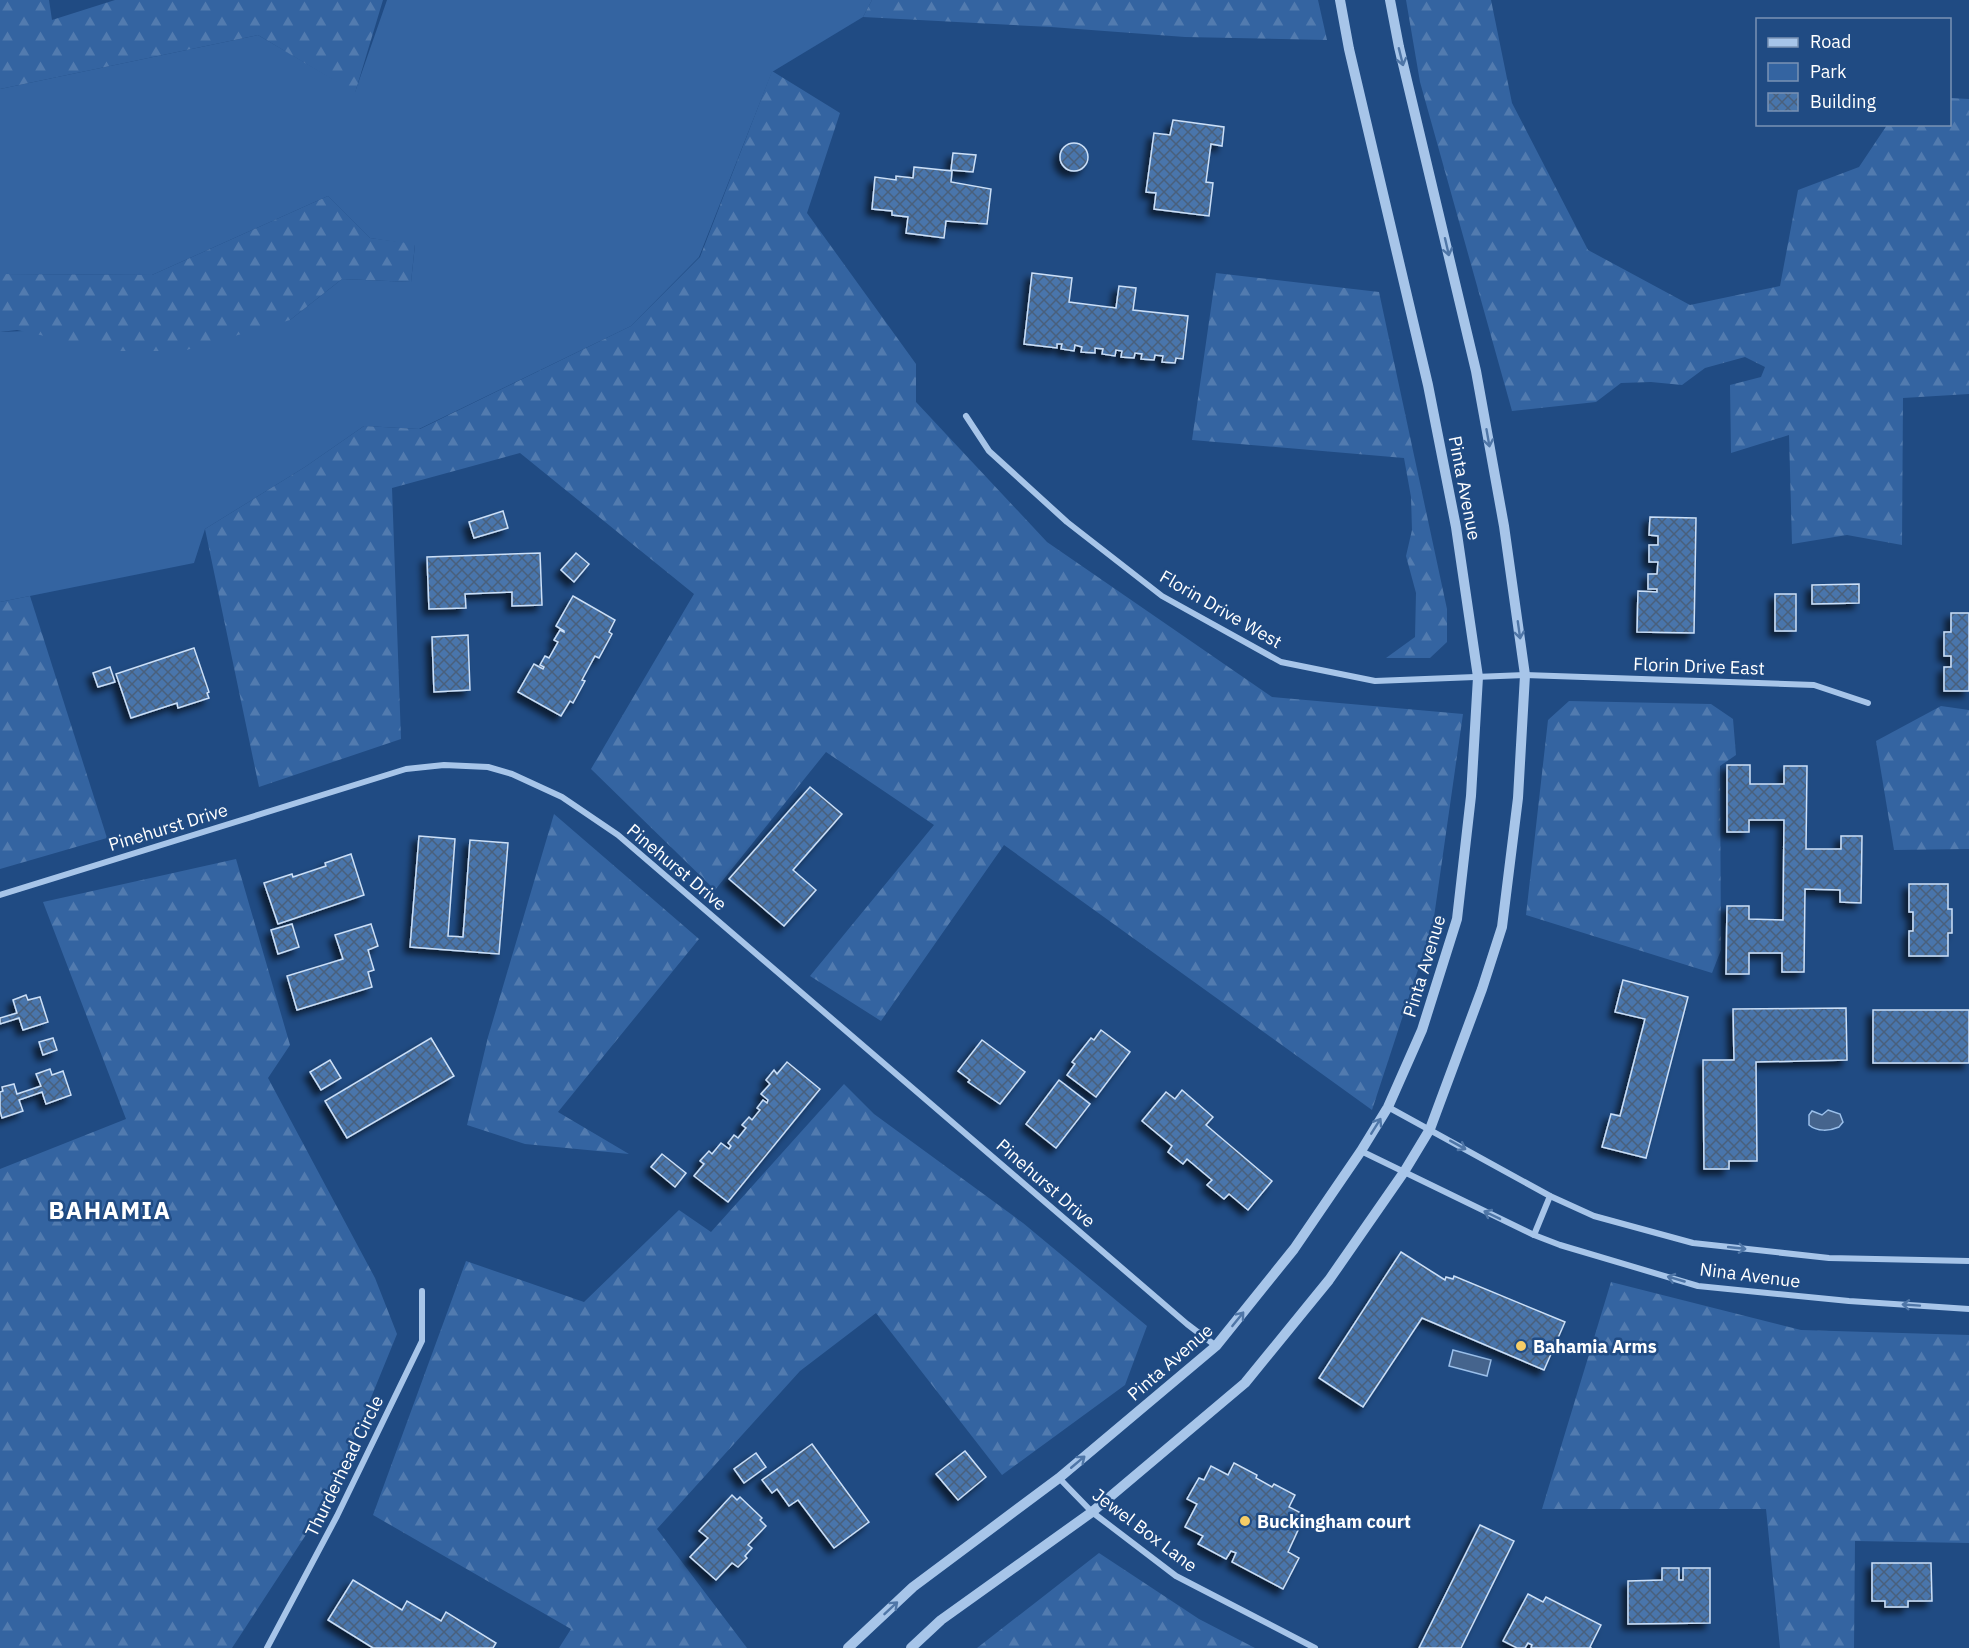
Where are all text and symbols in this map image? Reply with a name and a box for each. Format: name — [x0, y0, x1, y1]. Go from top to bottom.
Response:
legend — [1756, 18, 1951, 126]
text: Road — [1810, 30, 1851, 53]
one-way arrow — [1396, 48, 1408, 67]
text: Park — [1810, 60, 1847, 83]
text: Building — [1810, 90, 1877, 113]
one-way arrow — [1442, 237, 1453, 256]
one-way arrow — [1483, 427, 1494, 447]
street label: Pinta Avenue — [1444, 434, 1486, 542]
street label: Florin Drive West — [1156, 565, 1286, 653]
one-way arrow — [1513, 620, 1524, 639]
street label: Florin Drive East — [1633, 652, 1765, 680]
street label: Pinehurst Drive — [106, 798, 231, 856]
street label: Pinehurst Drive — [622, 818, 732, 916]
street label: Pinta Avenue — [1398, 912, 1451, 1020]
one-way arrow — [1370, 1118, 1383, 1135]
street label: Pinehurst Drive — [992, 1134, 1100, 1232]
one-way arrow — [1449, 1140, 1467, 1151]
district label: BAHAMIA — [49, 1194, 171, 1226]
one-way arrow — [1483, 1209, 1501, 1220]
one-way arrow — [1727, 1243, 1746, 1254]
street label: Nina Avenue — [1698, 1257, 1802, 1293]
one-way arrow — [1666, 1273, 1685, 1284]
one-way arrow — [1901, 1299, 1921, 1310]
one-way arrow — [1232, 1311, 1245, 1327]
street label: Pinta Avenue — [1122, 1319, 1218, 1405]
place label: Bahamia Arms — [1533, 1335, 1657, 1358]
marker: Bahamia Arms — [1514, 1339, 1528, 1353]
street label: Thurderhead Circle — [300, 1391, 388, 1541]
one-way arrow — [1070, 1456, 1086, 1469]
street label: Jewel Box Lane — [1088, 1483, 1202, 1577]
place label: Buckingham court — [1257, 1510, 1411, 1533]
marker: Buckingham court — [1238, 1514, 1252, 1528]
one-way arrow — [883, 1601, 898, 1615]

